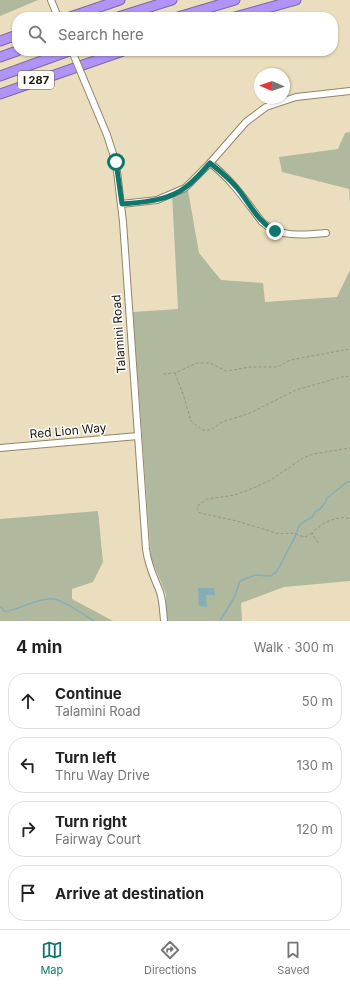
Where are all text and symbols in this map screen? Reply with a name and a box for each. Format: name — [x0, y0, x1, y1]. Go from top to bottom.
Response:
search box — [12, 12, 338, 56]
icon: search — [26, 23, 48, 45]
text: Search here — [58, 25, 144, 44]
north arrow — [254, 68, 290, 104]
road number: I 287 — [18, 71, 54, 89]
route start — [107, 153, 125, 171]
route end — [266, 222, 284, 240]
street label: Talamini Road — [108, 294, 129, 374]
street label: Red Lion Way — [29, 420, 107, 441]
text: 4 min — [16, 637, 62, 657]
text: Walk · 300 m — [254, 639, 334, 655]
text: Continue — [55, 684, 122, 703]
icon: ahead — [17, 690, 39, 712]
text: 50 m — [302, 693, 333, 709]
text: Talamini Road — [55, 703, 141, 719]
text: Turn left — [55, 748, 116, 767]
icon: left — [17, 754, 39, 776]
text: 130 m — [296, 757, 333, 773]
text: Thru Way Drive — [55, 767, 150, 783]
text: Turn right — [55, 812, 127, 831]
icon: right — [17, 818, 39, 840]
text: 120 m — [297, 821, 333, 837]
text: Fairway Court — [55, 831, 141, 847]
icon: arrive — [17, 882, 39, 904]
text: Arrive at destination — [55, 884, 204, 903]
tab: Map — [40, 939, 63, 977]
tab: Directions — [144, 939, 197, 977]
tab: Saved — [277, 939, 310, 977]

